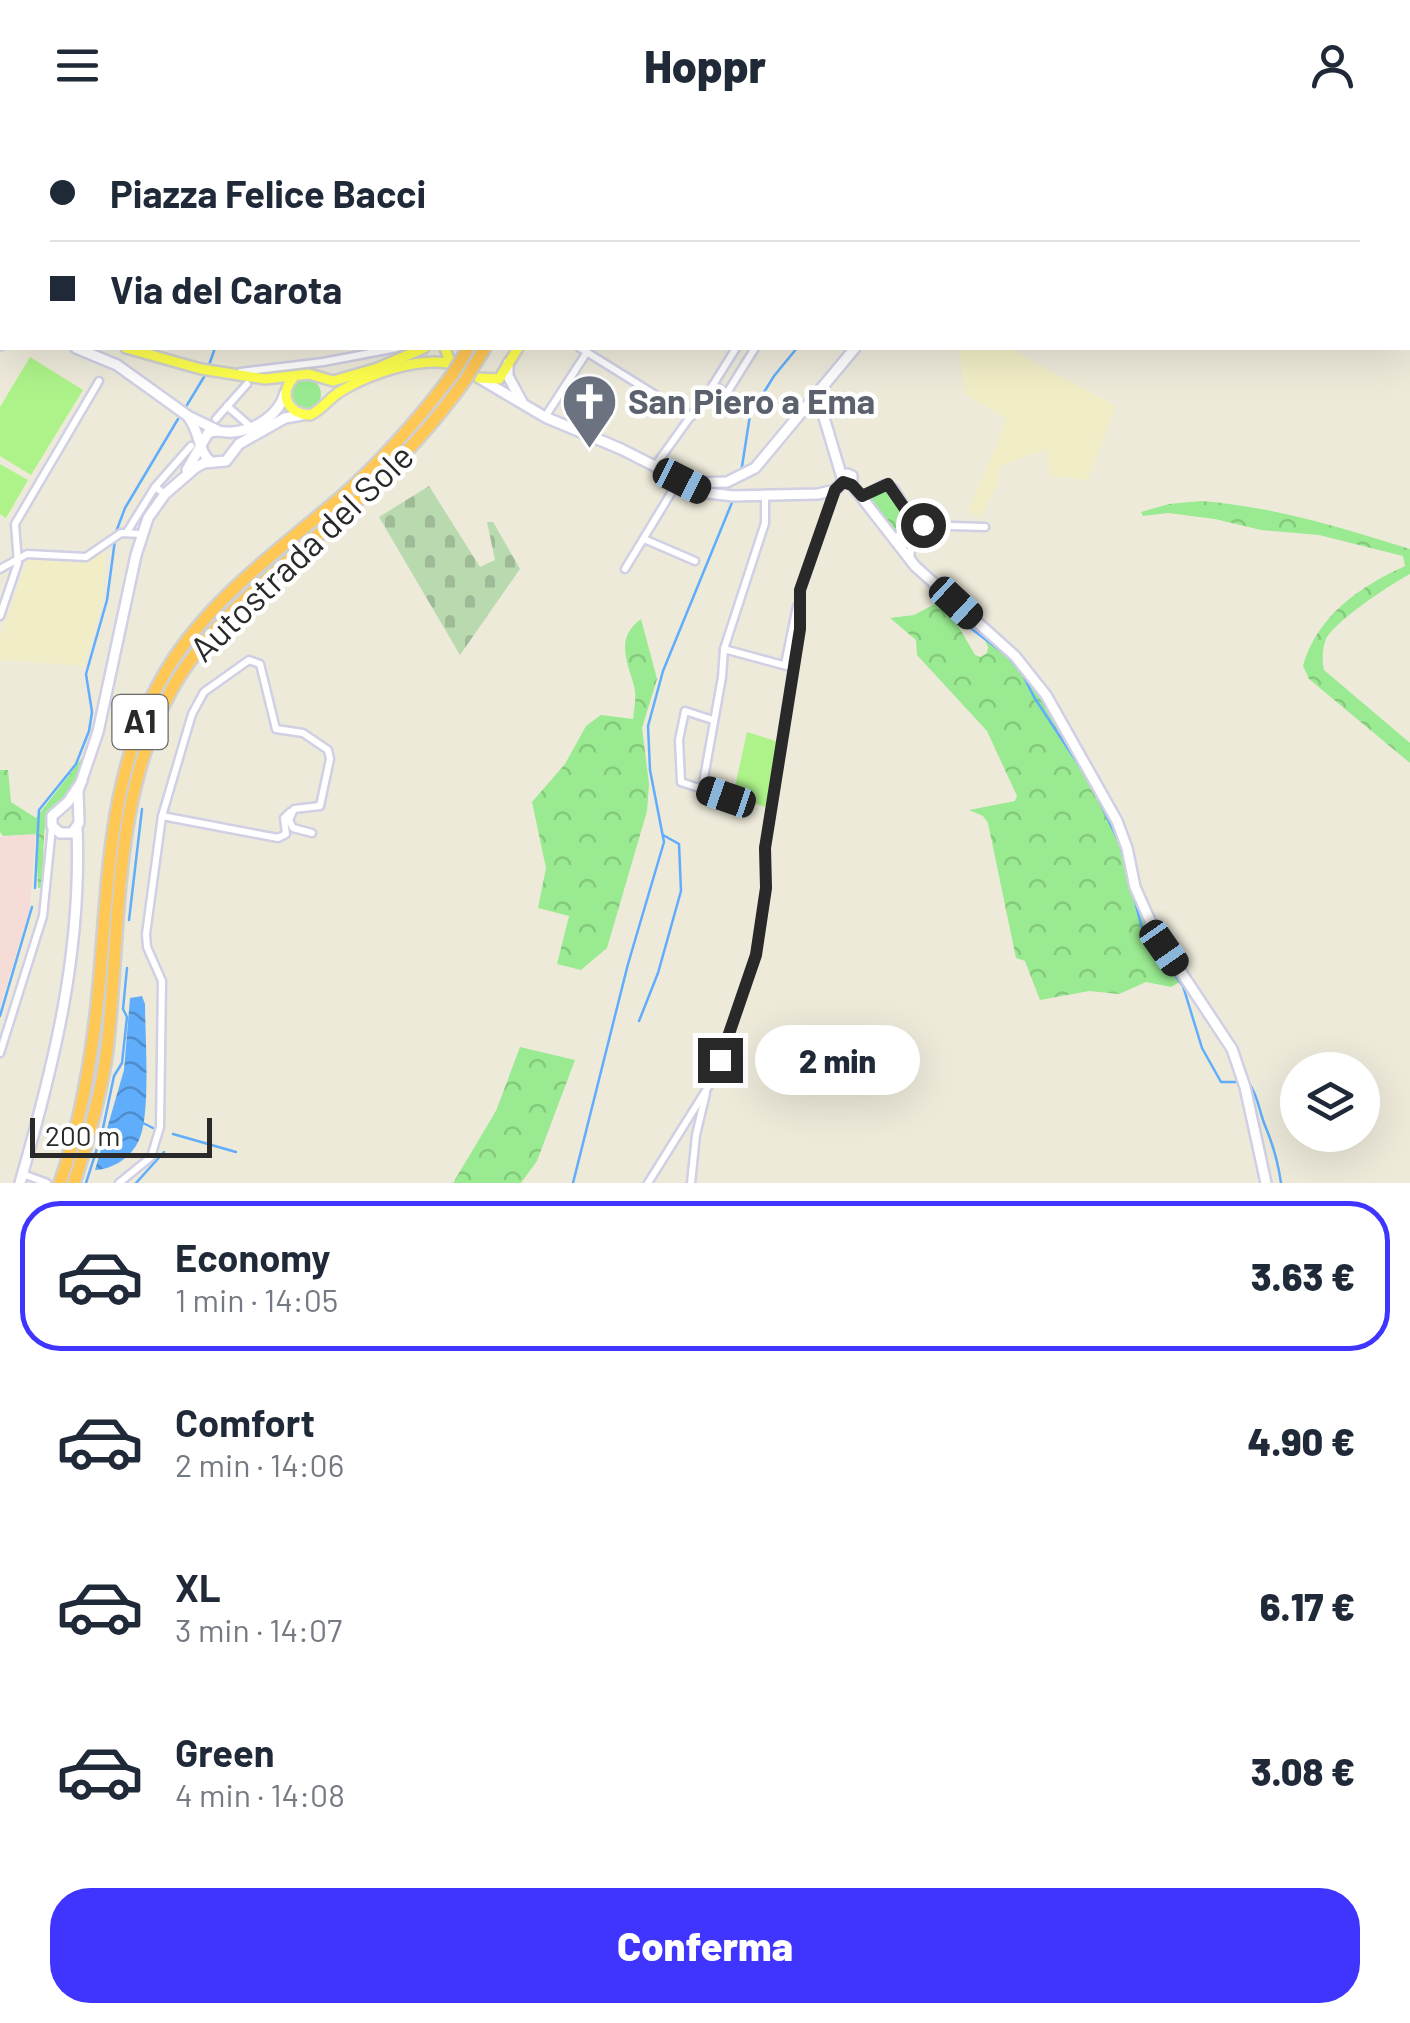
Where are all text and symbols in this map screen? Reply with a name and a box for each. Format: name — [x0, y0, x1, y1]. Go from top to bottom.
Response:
icon: menu — [50, 38, 105, 93]
text: Hoppr — [644, 38, 766, 92]
icon: person — [1305, 38, 1360, 93]
text: Piazza Felice Bacci — [110, 170, 426, 216]
text: Via del Carota — [110, 266, 342, 312]
church icon: San Piero a Ema — [559, 372, 619, 451]
place label: San Piero a Ema — [628, 379, 875, 421]
street label: Autostrada del Sole — [180, 434, 421, 669]
car — [648, 454, 716, 508]
route start — [901, 503, 946, 548]
car — [924, 572, 988, 634]
road number: A1 — [112, 695, 168, 749]
car — [693, 773, 759, 821]
car — [1135, 915, 1193, 981]
callout: 2 min — [755, 1025, 920, 1095]
route end — [698, 1038, 743, 1083]
text: 2 min — [799, 1041, 876, 1079]
map controls — [1280, 1052, 1380, 1152]
button: layers — [1280, 1052, 1380, 1152]
scale bar — [30, 1113, 212, 1158]
text: 200 m — [45, 1118, 120, 1152]
icon: car — [55, 1231, 145, 1321]
text: Economy — [175, 1234, 330, 1280]
text: 3.63 € — [1251, 1253, 1355, 1299]
text: 1 min · 14:05 — [175, 1280, 338, 1318]
icon: car — [55, 1396, 145, 1486]
text: Comfort — [175, 1399, 315, 1445]
text: 4.90 € — [1247, 1418, 1355, 1464]
text: 2 min · 14:06 — [175, 1445, 344, 1483]
icon: car — [55, 1561, 145, 1651]
text: XL — [175, 1564, 221, 1610]
text: 6.17 € — [1260, 1583, 1355, 1629]
text: 3 min · 14:07 — [175, 1610, 342, 1648]
icon: car — [55, 1726, 145, 1816]
text: Green — [175, 1729, 275, 1775]
text: 3.08 € — [1251, 1748, 1355, 1794]
text: 4 min · 14:08 — [175, 1775, 345, 1813]
button: Conferma — [50, 1888, 1360, 2003]

